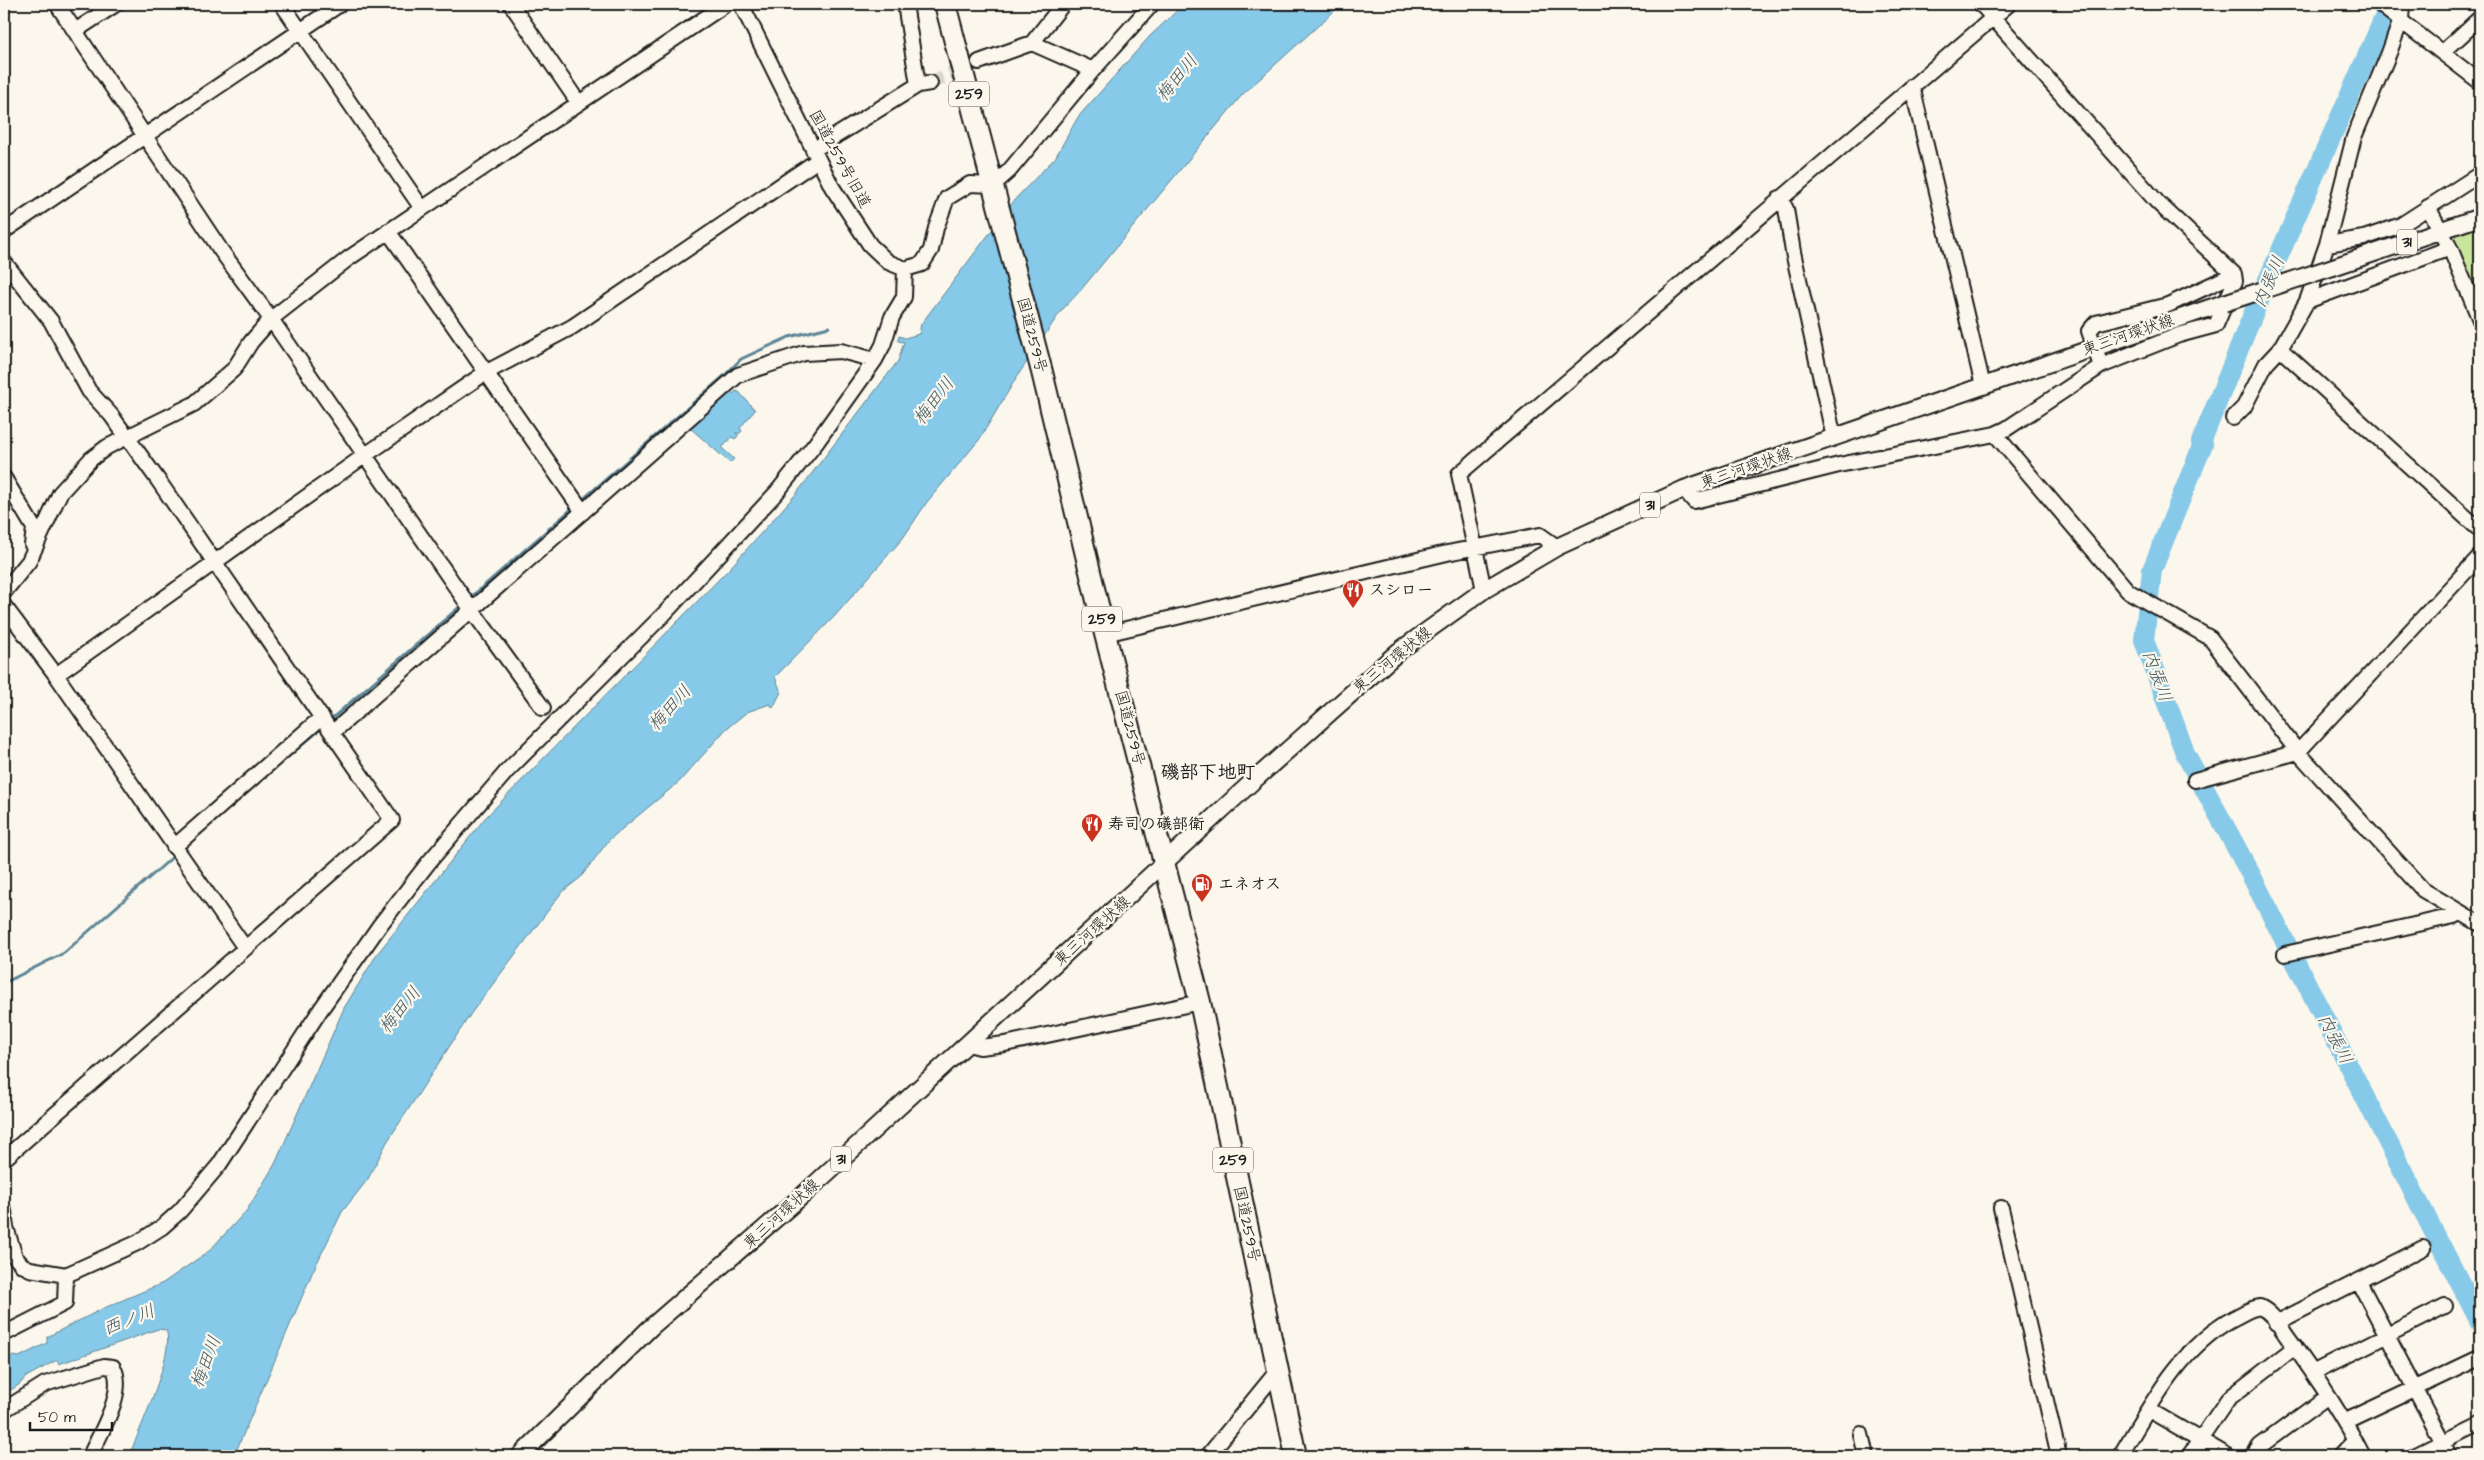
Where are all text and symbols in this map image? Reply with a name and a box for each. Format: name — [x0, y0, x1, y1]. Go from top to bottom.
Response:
water label: 梅田川 — [1150, 49, 1204, 107]
road number: 259 — [949, 82, 989, 106]
street label: 国道259号旧道 — [804, 106, 876, 212]
road number: 31 — [2397, 230, 2417, 254]
water label: 内張川 — [2247, 252, 2291, 312]
street label: 国道259号 — [1011, 295, 1053, 375]
street label: 東三河環状線 — [2079, 309, 2177, 361]
water label: 梅田川 — [908, 372, 960, 430]
street label: 東三河環状線 — [1697, 442, 1795, 494]
road number: 31 — [1640, 492, 1660, 518]
restaurant icon: スシロー — [1341, 578, 1365, 609]
place label: スシロー — [1369, 579, 1433, 601]
road number: 259 — [1082, 606, 1122, 632]
street label: 東三河環状線 — [1348, 621, 1436, 699]
water label: 内張川 — [2136, 646, 2178, 706]
water label: 梅田川 — [643, 680, 697, 736]
street label: 国道259号 — [1109, 688, 1151, 768]
district label: 磯部下地町 — [1160, 759, 1256, 786]
restaurant icon: 寿司の礒部衛 — [1080, 812, 1104, 843]
place label: 寿司の礒部衛 — [1108, 813, 1205, 835]
fuel station icon: エネオス — [1190, 872, 1214, 903]
place label: エネオス — [1218, 873, 1281, 895]
street label: 東三河環状線 — [1049, 891, 1135, 971]
water label: 梅田川 — [373, 981, 427, 1039]
water label: 内張川 — [2312, 1009, 2358, 1069]
road number: 31 — [831, 1146, 851, 1172]
road number: 259 — [1213, 1148, 1253, 1172]
street label: 東三河環状線 — [738, 1174, 824, 1254]
street label: 国道259号 — [1228, 1184, 1266, 1264]
water label: 西ノ川 — [99, 1298, 159, 1342]
water label: 梅田川 — [185, 1332, 227, 1392]
scale bar — [30, 1400, 112, 1432]
text: 50 m — [38, 1407, 76, 1428]

